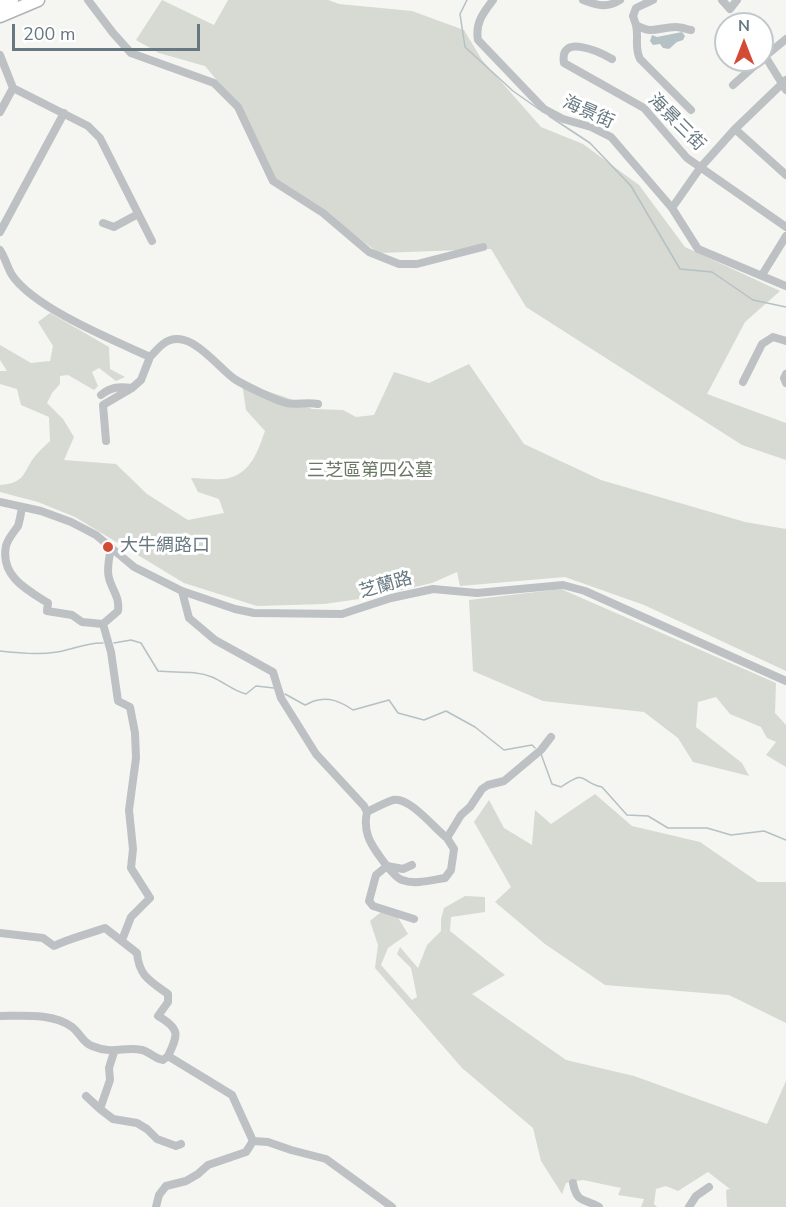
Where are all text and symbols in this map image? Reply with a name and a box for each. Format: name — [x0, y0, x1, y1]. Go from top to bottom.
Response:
scale bar — [15, 12, 202, 50]
north arrow — [714, 12, 774, 72]
text: N — [738, 15, 750, 37]
text: 200 m — [23, 22, 75, 46]
street label: 海景三街 — [643, 90, 709, 156]
street label: 海景街 — [559, 92, 617, 134]
park label: 三芝區第四公墓 — [307, 461, 433, 483]
place label: 大牛綢路口 — [120, 536, 210, 558]
marker: 大牛綢路口 — [101, 540, 115, 554]
street label: 芝蘭路 — [357, 568, 415, 604]

